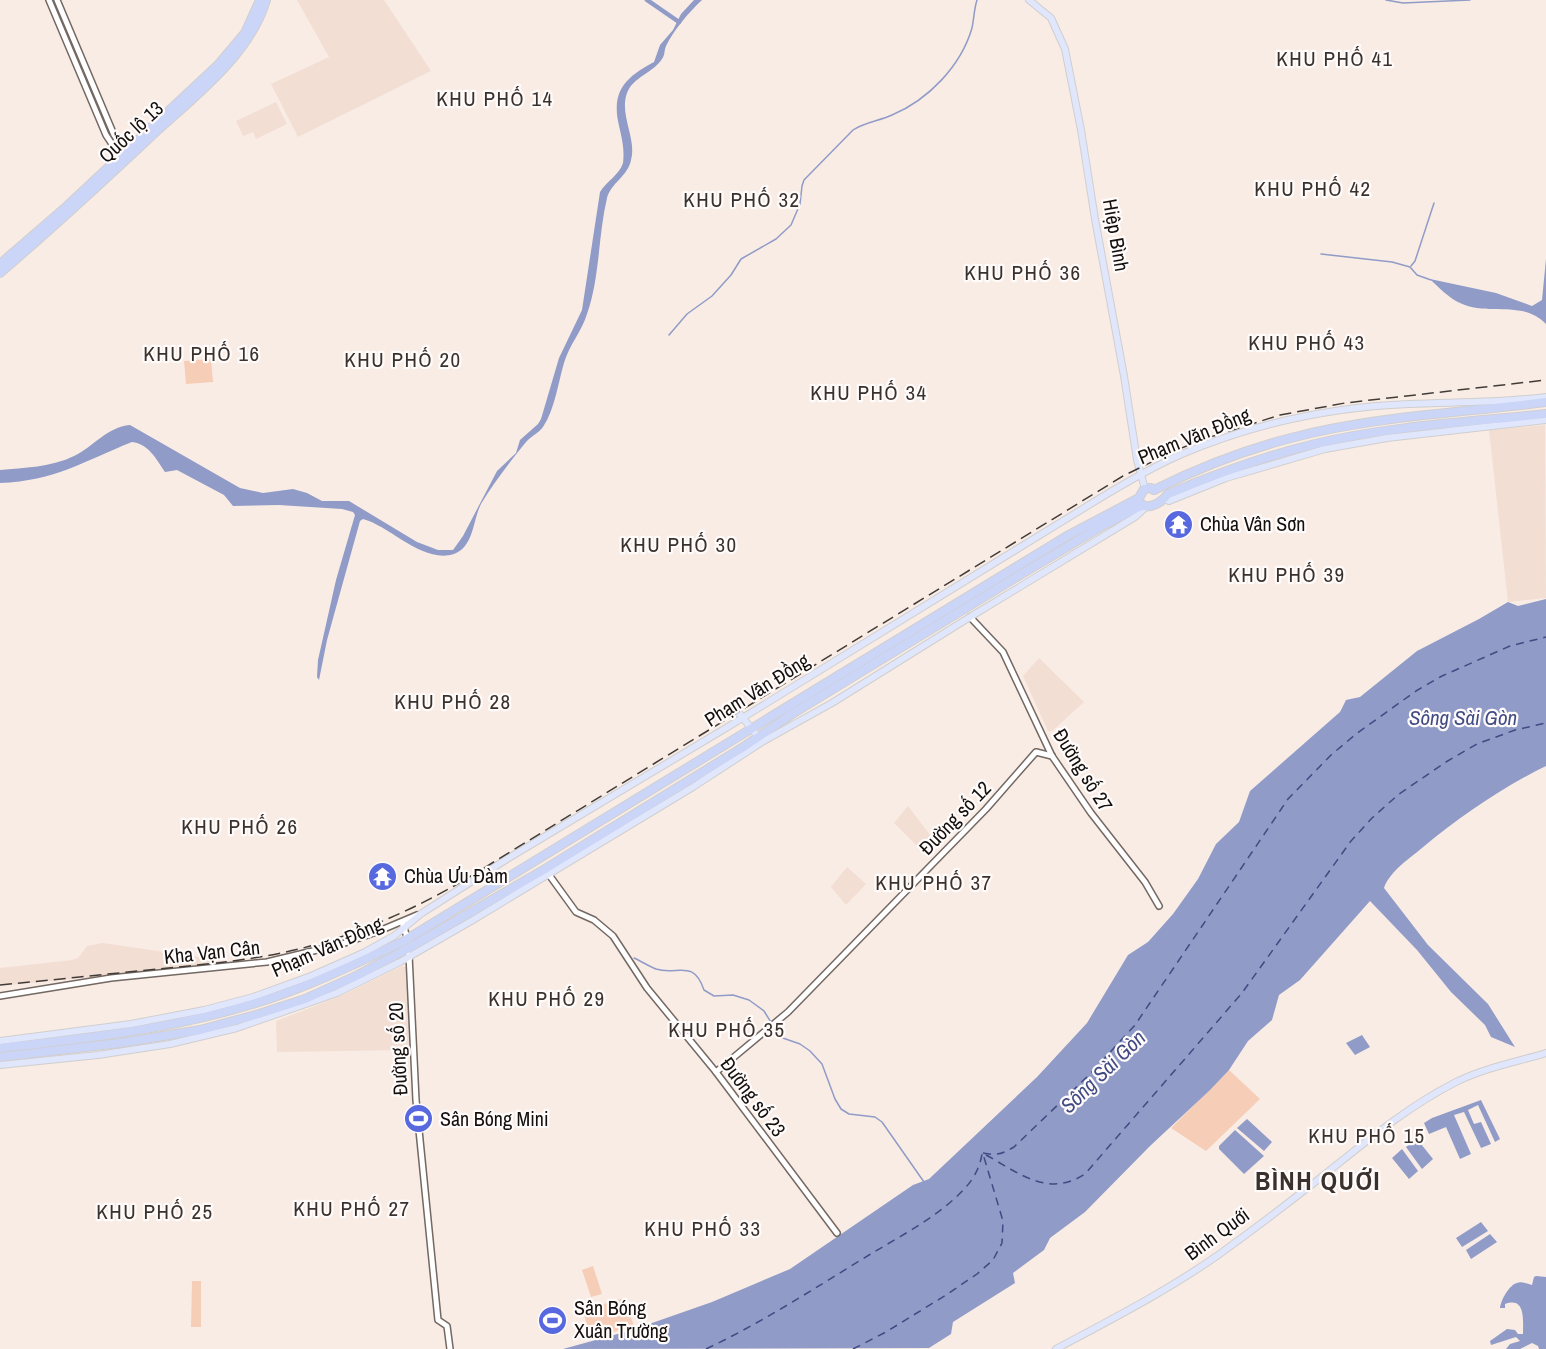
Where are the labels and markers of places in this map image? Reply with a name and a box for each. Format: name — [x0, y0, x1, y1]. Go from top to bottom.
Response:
temple icon: Chùa Vân Sơn — [1163, 508, 1195, 540]
place label: Chùa Vân Sơn — [1200, 510, 1305, 537]
temple icon: Chùa Ưu Đàm — [367, 860, 399, 892]
place label: Chùa Ưu Đàm — [404, 862, 508, 889]
sports icon: Sân Bóng Mini — [403, 1103, 435, 1135]
place label: Sân Bóng Mini — [440, 1105, 549, 1132]
place label: Sân Bóng Xuân Trường — [574, 1294, 668, 1344]
sports icon: Sân Bóng Xuân Trường — [537, 1304, 569, 1336]

